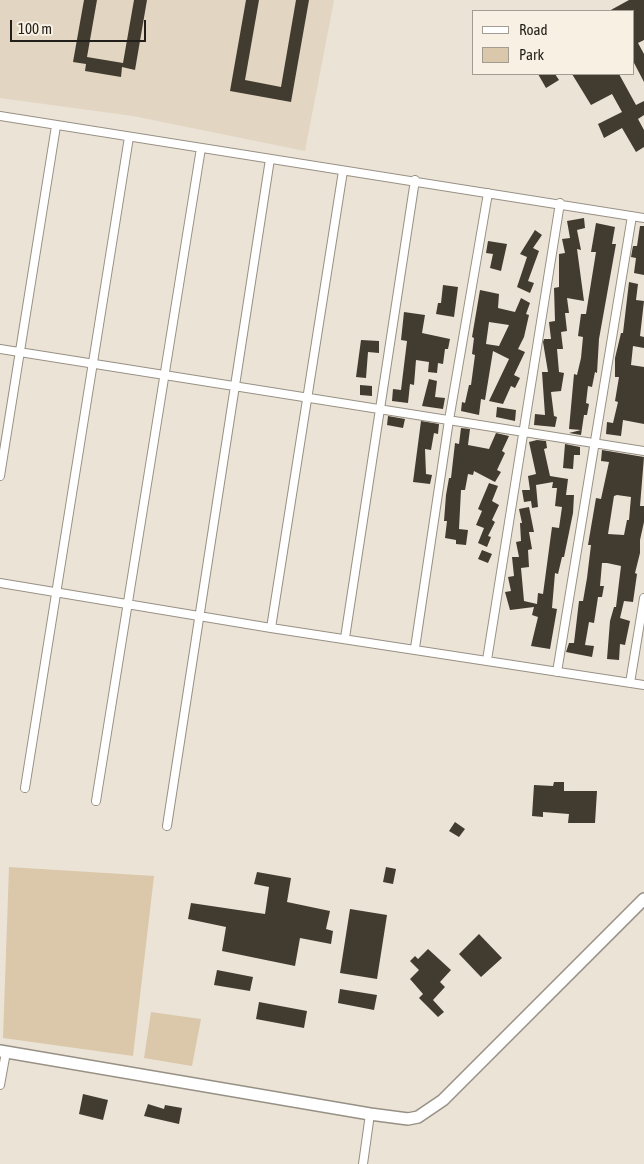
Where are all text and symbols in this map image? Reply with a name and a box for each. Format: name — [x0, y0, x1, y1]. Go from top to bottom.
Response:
scale bar — [12, 10, 149, 42]
legend — [472, 10, 634, 75]
text: 100 m — [18, 20, 52, 37]
text: Road — [519, 21, 548, 38]
text: Park — [519, 46, 544, 63]

